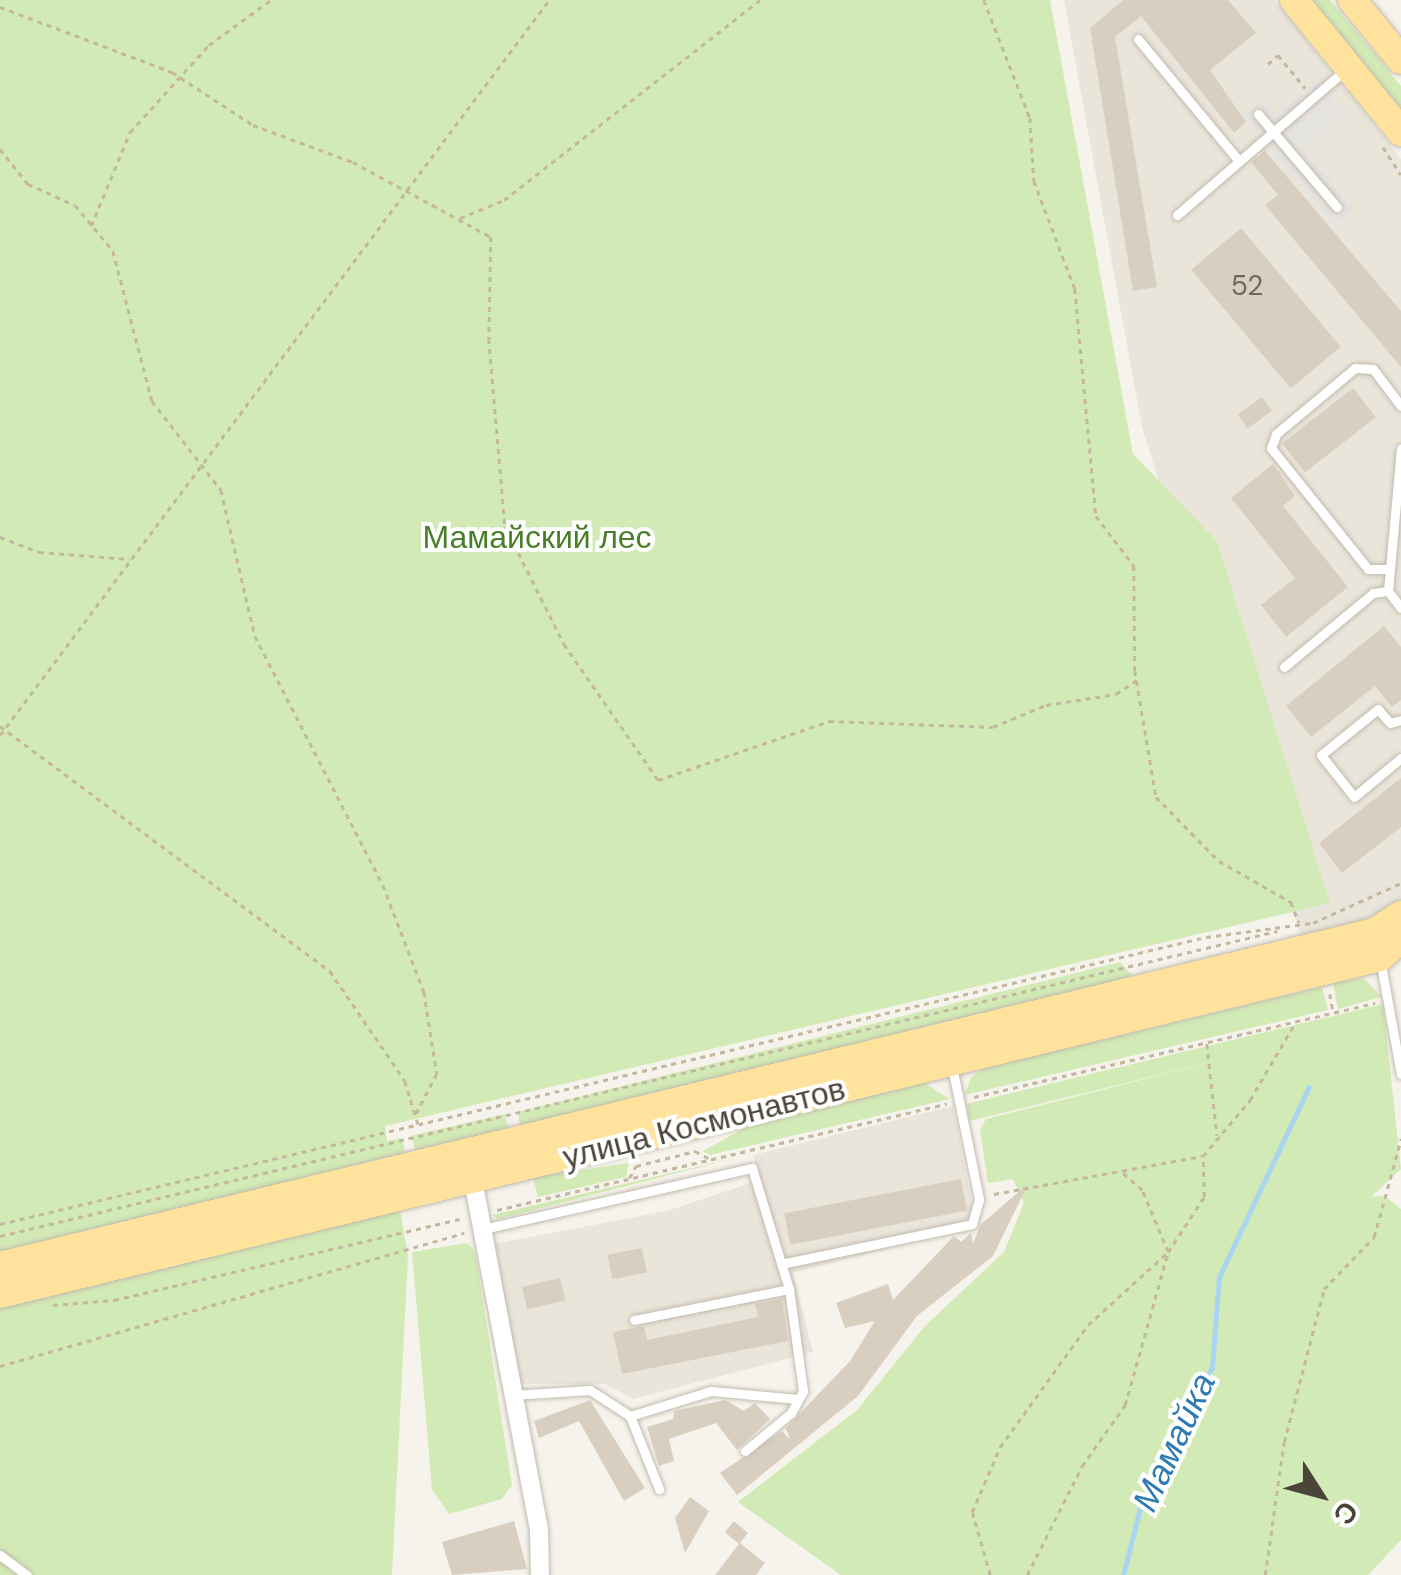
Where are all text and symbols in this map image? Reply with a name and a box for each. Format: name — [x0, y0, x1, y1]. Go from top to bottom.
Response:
house number: 52 — [1231, 269, 1263, 303]
park label: Мамайский лес — [422, 518, 652, 556]
street label: улица Космонавтов — [559, 1069, 849, 1177]
water label: Мамайка — [1124, 1366, 1224, 1518]
north arrow — [1271, 1445, 1371, 1545]
text: С — [1325, 1494, 1367, 1532]

